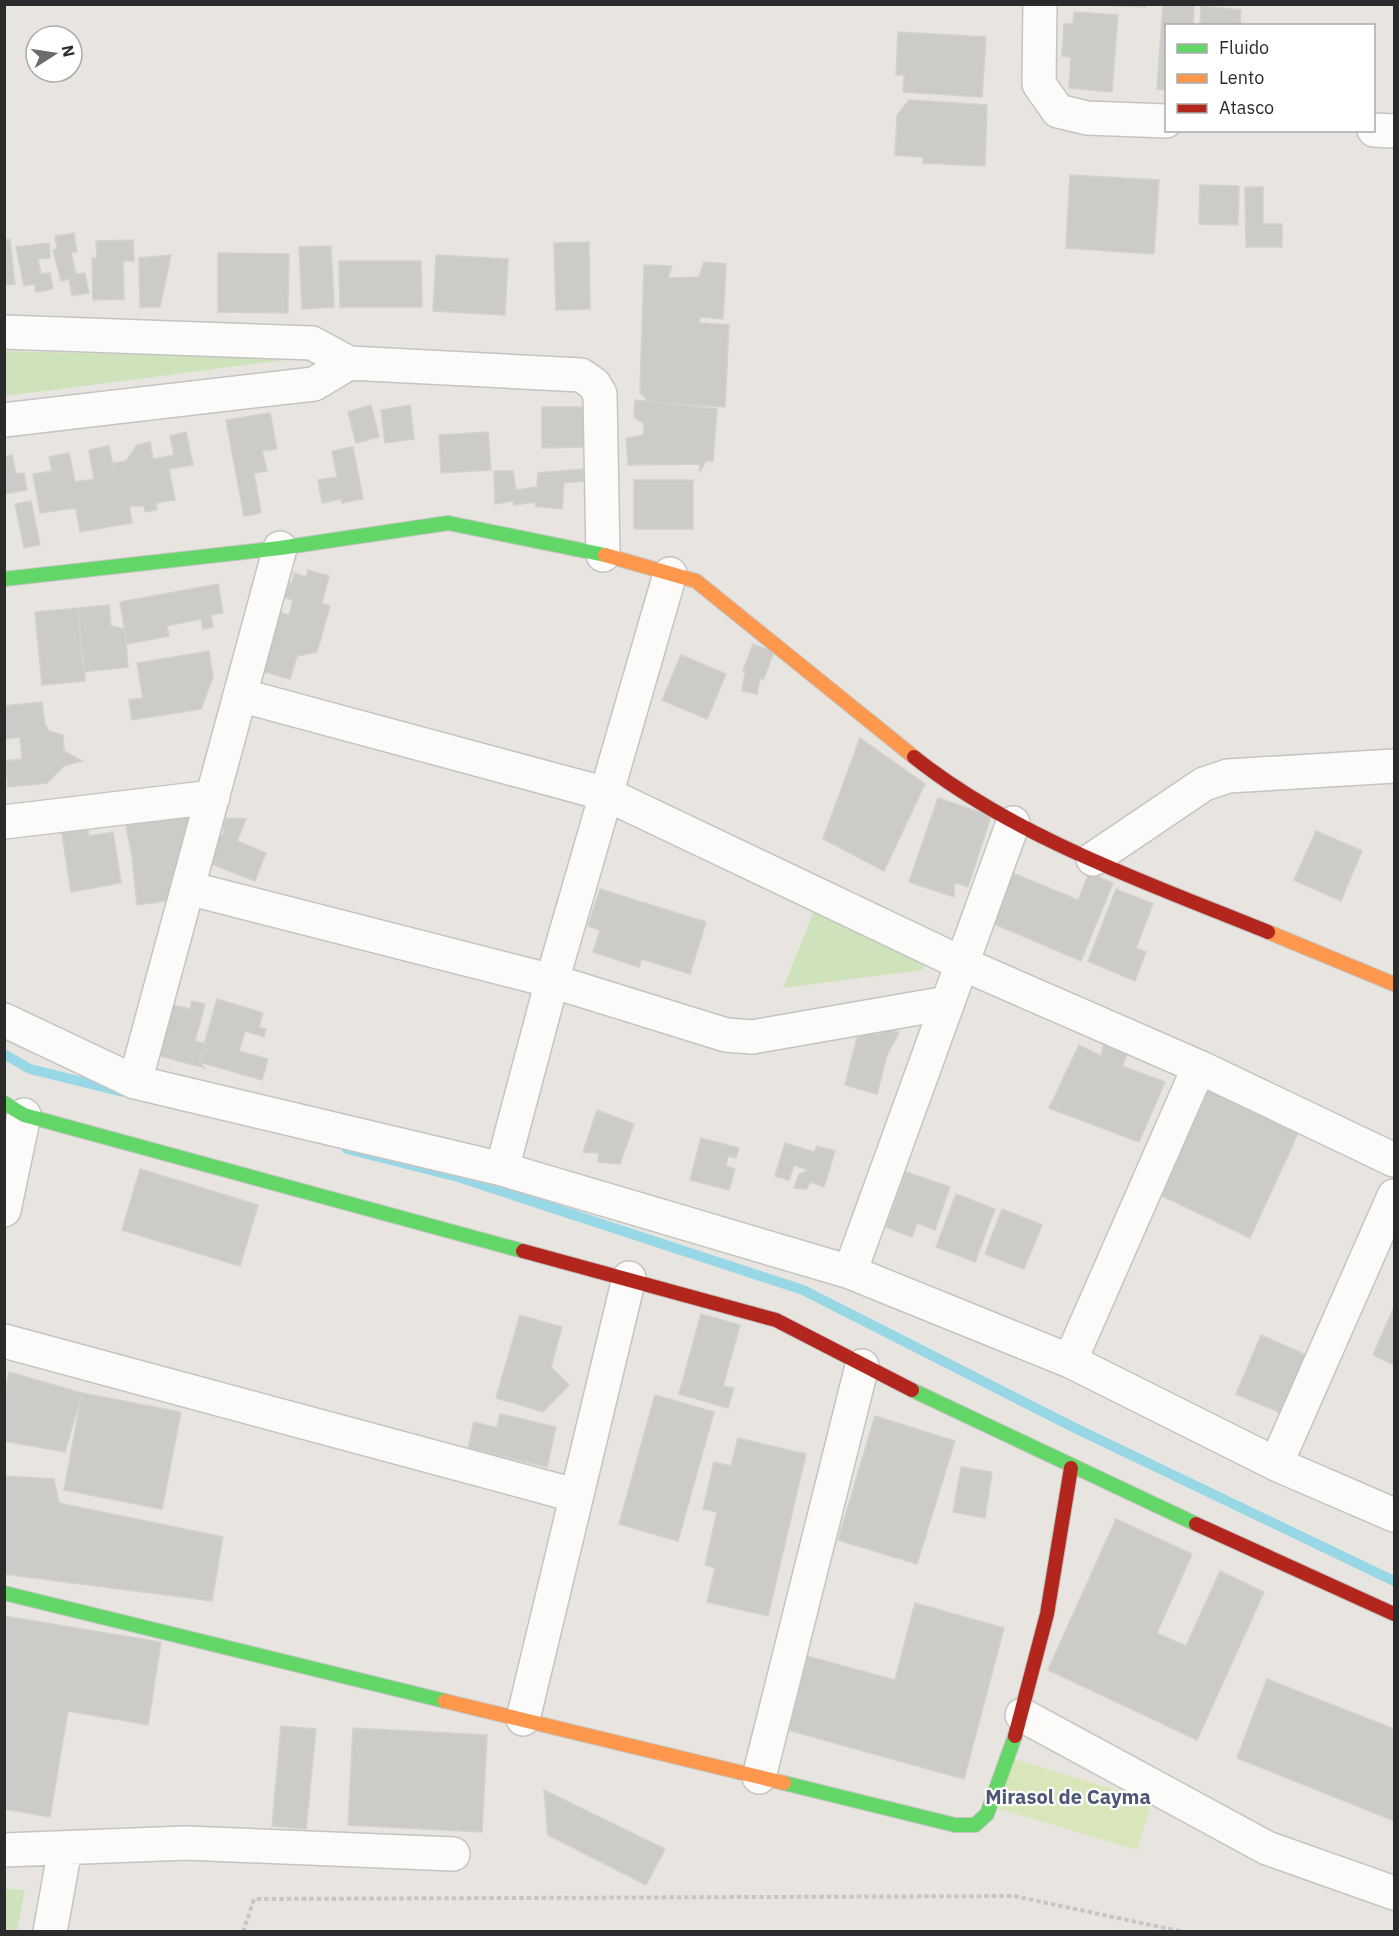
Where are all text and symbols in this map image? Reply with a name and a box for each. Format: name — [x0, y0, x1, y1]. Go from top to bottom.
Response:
north arrow — [24, 24, 84, 84]
legend — [1165, 24, 1375, 132]
text: Fluido — [1219, 36, 1269, 59]
text: N — [58, 43, 80, 59]
text: Lento — [1219, 66, 1264, 89]
text: Atasco — [1219, 96, 1274, 119]
district label: Mirasol de Cayma — [985, 1783, 1151, 1810]

